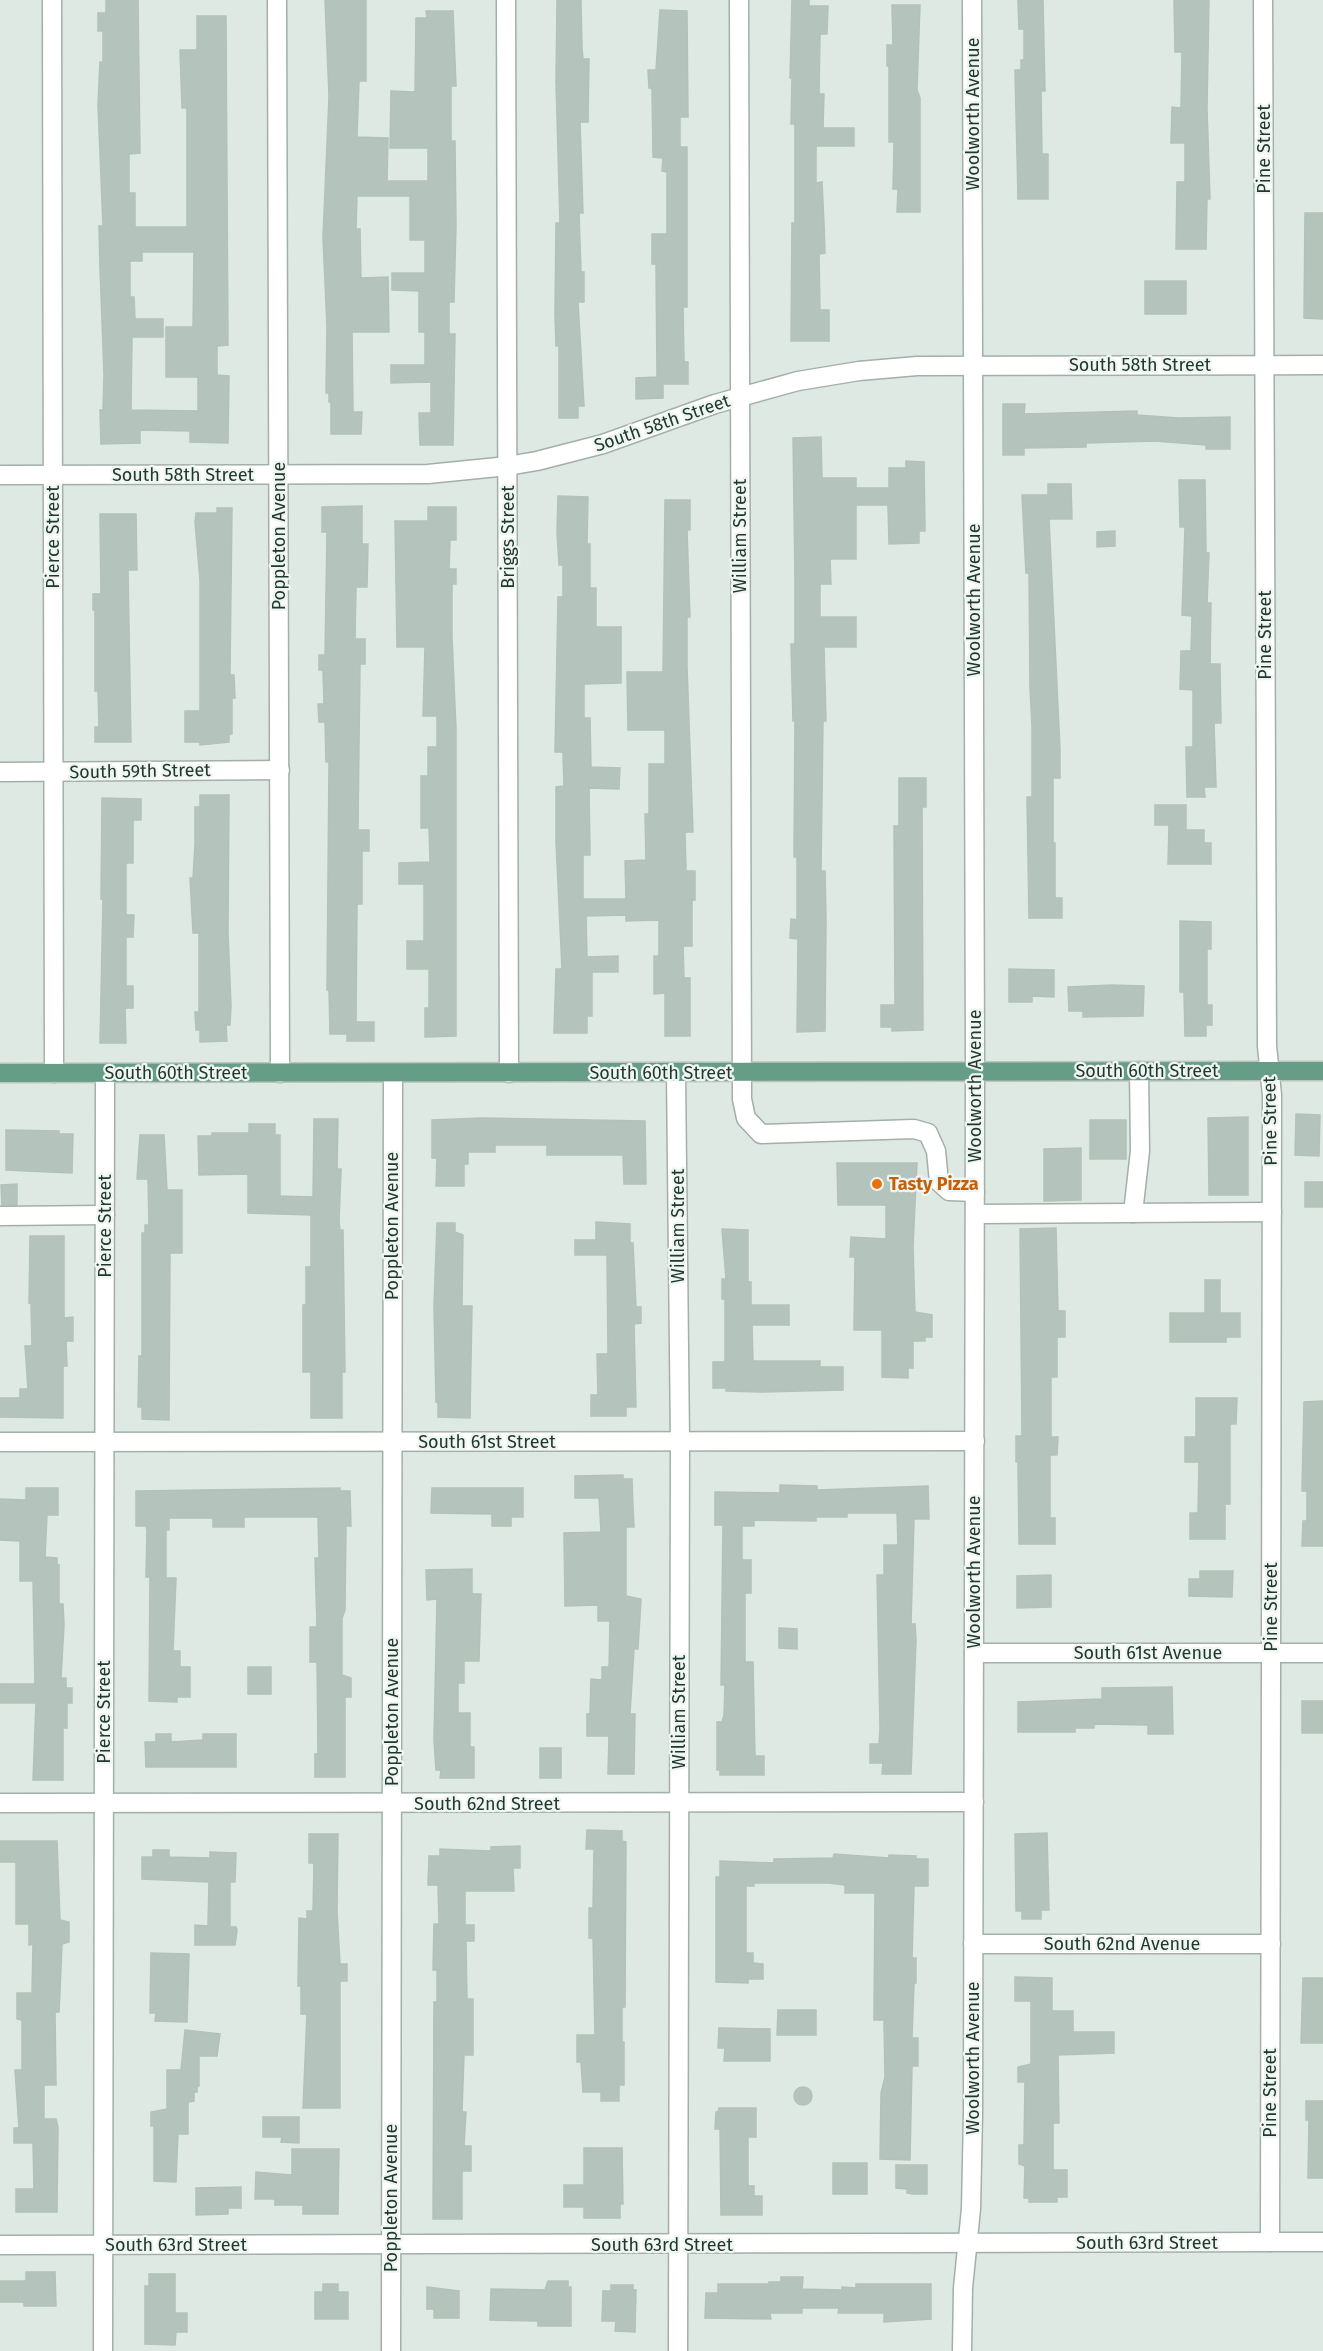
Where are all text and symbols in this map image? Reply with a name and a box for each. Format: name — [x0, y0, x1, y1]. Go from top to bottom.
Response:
street label: Woolworth Avenue — [962, 38, 984, 190]
street label: Pine Street — [1253, 104, 1275, 194]
street label: South 58th Street — [1069, 354, 1212, 376]
street label: South 58th Street — [591, 389, 733, 457]
street label: Poppleton Avenue — [268, 462, 290, 610]
street label: South 58th Street — [112, 464, 255, 486]
street label: William Street — [729, 478, 751, 593]
street label: Pierce Street — [42, 485, 64, 589]
street label: Briggs Street — [497, 485, 519, 589]
street label: Woolworth Avenue — [963, 524, 985, 676]
street label: Pine Street — [1254, 590, 1276, 680]
street label: South 59th Street — [69, 759, 211, 783]
street label: Woolworth Avenue — [964, 1010, 986, 1162]
street label: South 60th Street — [1076, 1060, 1219, 1082]
street label: South 60th Street — [105, 1062, 248, 1084]
street label: South 60th Street — [590, 1062, 733, 1084]
street label: Pine Street — [1258, 1076, 1282, 1166]
street label: Poppleton Avenue — [381, 1152, 403, 1300]
street label: William Street — [667, 1168, 689, 1283]
place label: Tasty Pizza — [889, 1173, 979, 1195]
street label: Pierce Street — [94, 1174, 116, 1278]
marker: Tasty Pizza — [870, 1177, 884, 1191]
street label: South 61st Street — [418, 1431, 556, 1453]
street label: Woolworth Avenue — [963, 1496, 985, 1648]
street label: Pine Street — [1260, 1562, 1282, 1652]
street label: Poppleton Avenue — [381, 1638, 403, 1786]
street label: South 61st Avenue — [1074, 1642, 1222, 1664]
street label: William Street — [668, 1654, 690, 1769]
street label: Pierce Street — [93, 1660, 115, 1764]
street label: South 62nd Street — [414, 1793, 560, 1815]
street label: South 62nd Avenue — [1044, 1933, 1200, 1955]
street label: Woolworth Avenue — [962, 1982, 984, 2134]
street label: Pine Street — [1259, 2048, 1281, 2138]
street label: Poppleton Avenue — [380, 2124, 402, 2272]
street label: South 63rd Street — [1076, 2232, 1218, 2254]
street label: South 63rd Street — [105, 2234, 247, 2256]
street label: South 63rd Street — [591, 2234, 733, 2256]

